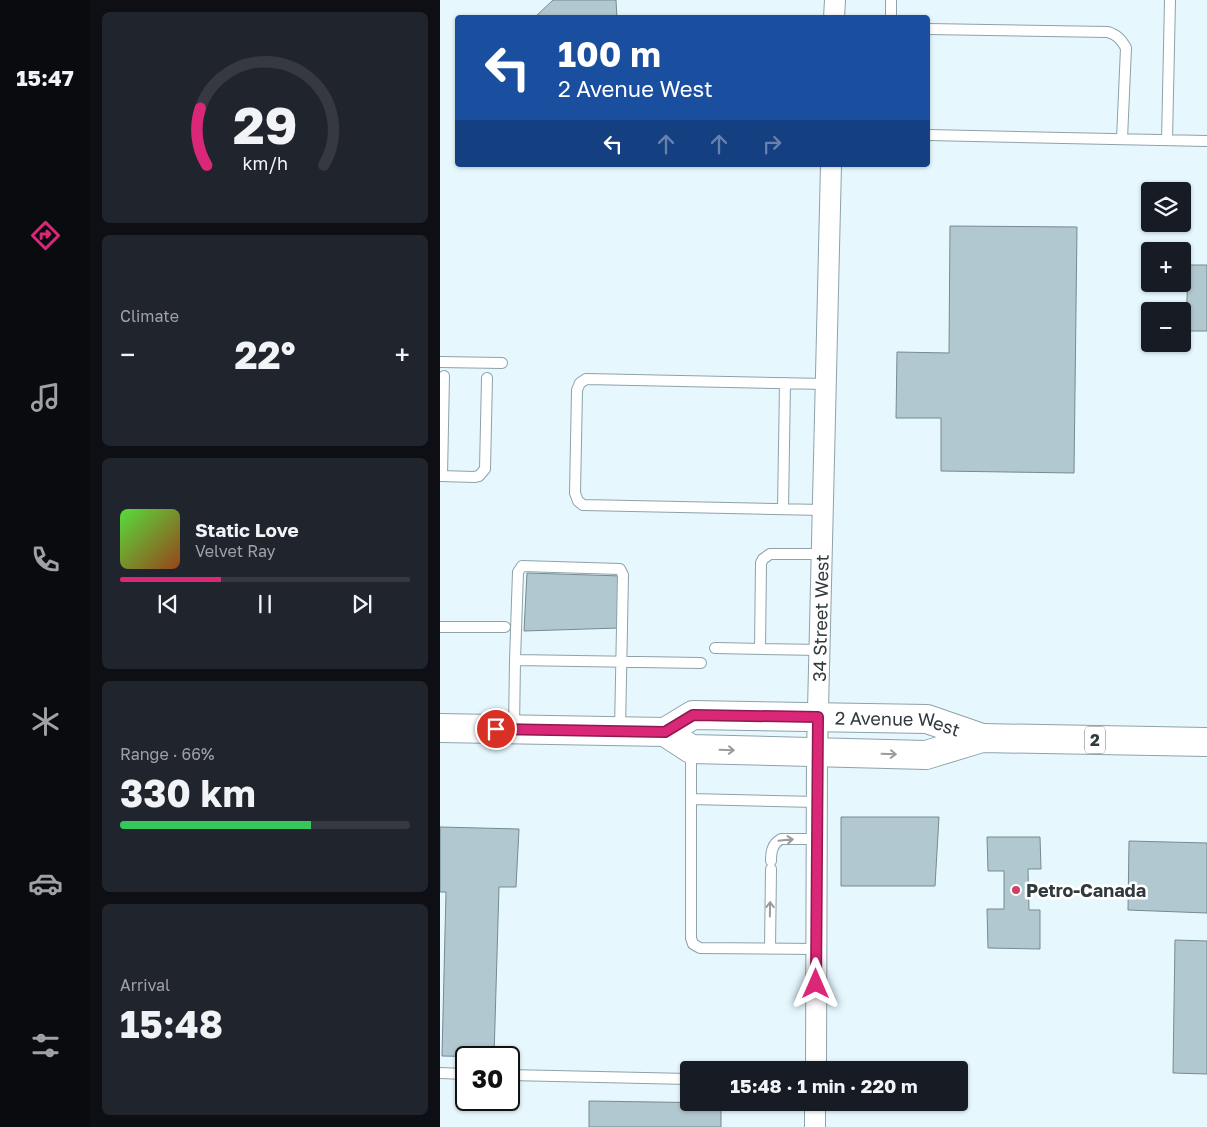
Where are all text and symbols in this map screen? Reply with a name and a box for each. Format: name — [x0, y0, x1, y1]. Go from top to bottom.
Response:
text: 100 m — [558, 33, 661, 75]
icon: left — [475, 35, 540, 100]
text: 15:47 — [16, 64, 74, 91]
text: 2 Avenue West — [558, 75, 713, 102]
text: 29 — [233, 93, 297, 155]
icon: left — [599, 130, 627, 158]
icon: ahead — [652, 130, 680, 158]
icon: ahead — [705, 130, 733, 158]
icon: right — [758, 130, 786, 158]
text: km/h — [242, 152, 288, 174]
map controls — [1141, 182, 1191, 352]
button: layers — [1141, 182, 1191, 232]
icon: directions — [28, 218, 63, 253]
button: + — [1141, 242, 1191, 292]
button: − — [1141, 302, 1191, 352]
text: Climate — [120, 306, 179, 326]
text: 22° — [234, 332, 296, 377]
text: − — [120, 338, 135, 371]
text: + — [395, 338, 410, 371]
icon: music — [28, 380, 63, 415]
text: Static Love — [195, 518, 299, 541]
text: Velvet Ray — [195, 541, 276, 561]
icon: phone — [28, 542, 63, 577]
street label: 34 Street West — [808, 554, 833, 682]
icon: previous — [154, 590, 182, 618]
icon: pause — [251, 590, 279, 618]
icon: next — [348, 590, 376, 618]
icon: climate — [28, 704, 63, 739]
street label: 2 Avenue West — [835, 706, 963, 741]
pin — [475, 708, 517, 750]
icon: arrive — [482, 715, 510, 743]
road number: 2 — [1085, 726, 1105, 754]
text: Range · 66% — [120, 744, 214, 764]
one-way arrow — [718, 745, 734, 754]
one-way arrow — [881, 750, 897, 759]
text: 330 km — [120, 770, 256, 815]
one-way arrow — [777, 835, 793, 845]
icon: car — [28, 866, 63, 901]
place label: Petro-Canada — [1026, 879, 1146, 901]
marker: Petro-Canada — [1010, 884, 1022, 896]
one-way arrow — [765, 901, 775, 918]
position arrow — [789, 957, 841, 1009]
text: Arrival — [120, 975, 170, 995]
text: 15:48 — [120, 1001, 223, 1046]
icon: filters — [28, 1028, 63, 1063]
speed limit sign: 30 — [455, 1046, 520, 1111]
text: 15:48 · 1 min · 220 m — [730, 1074, 918, 1097]

